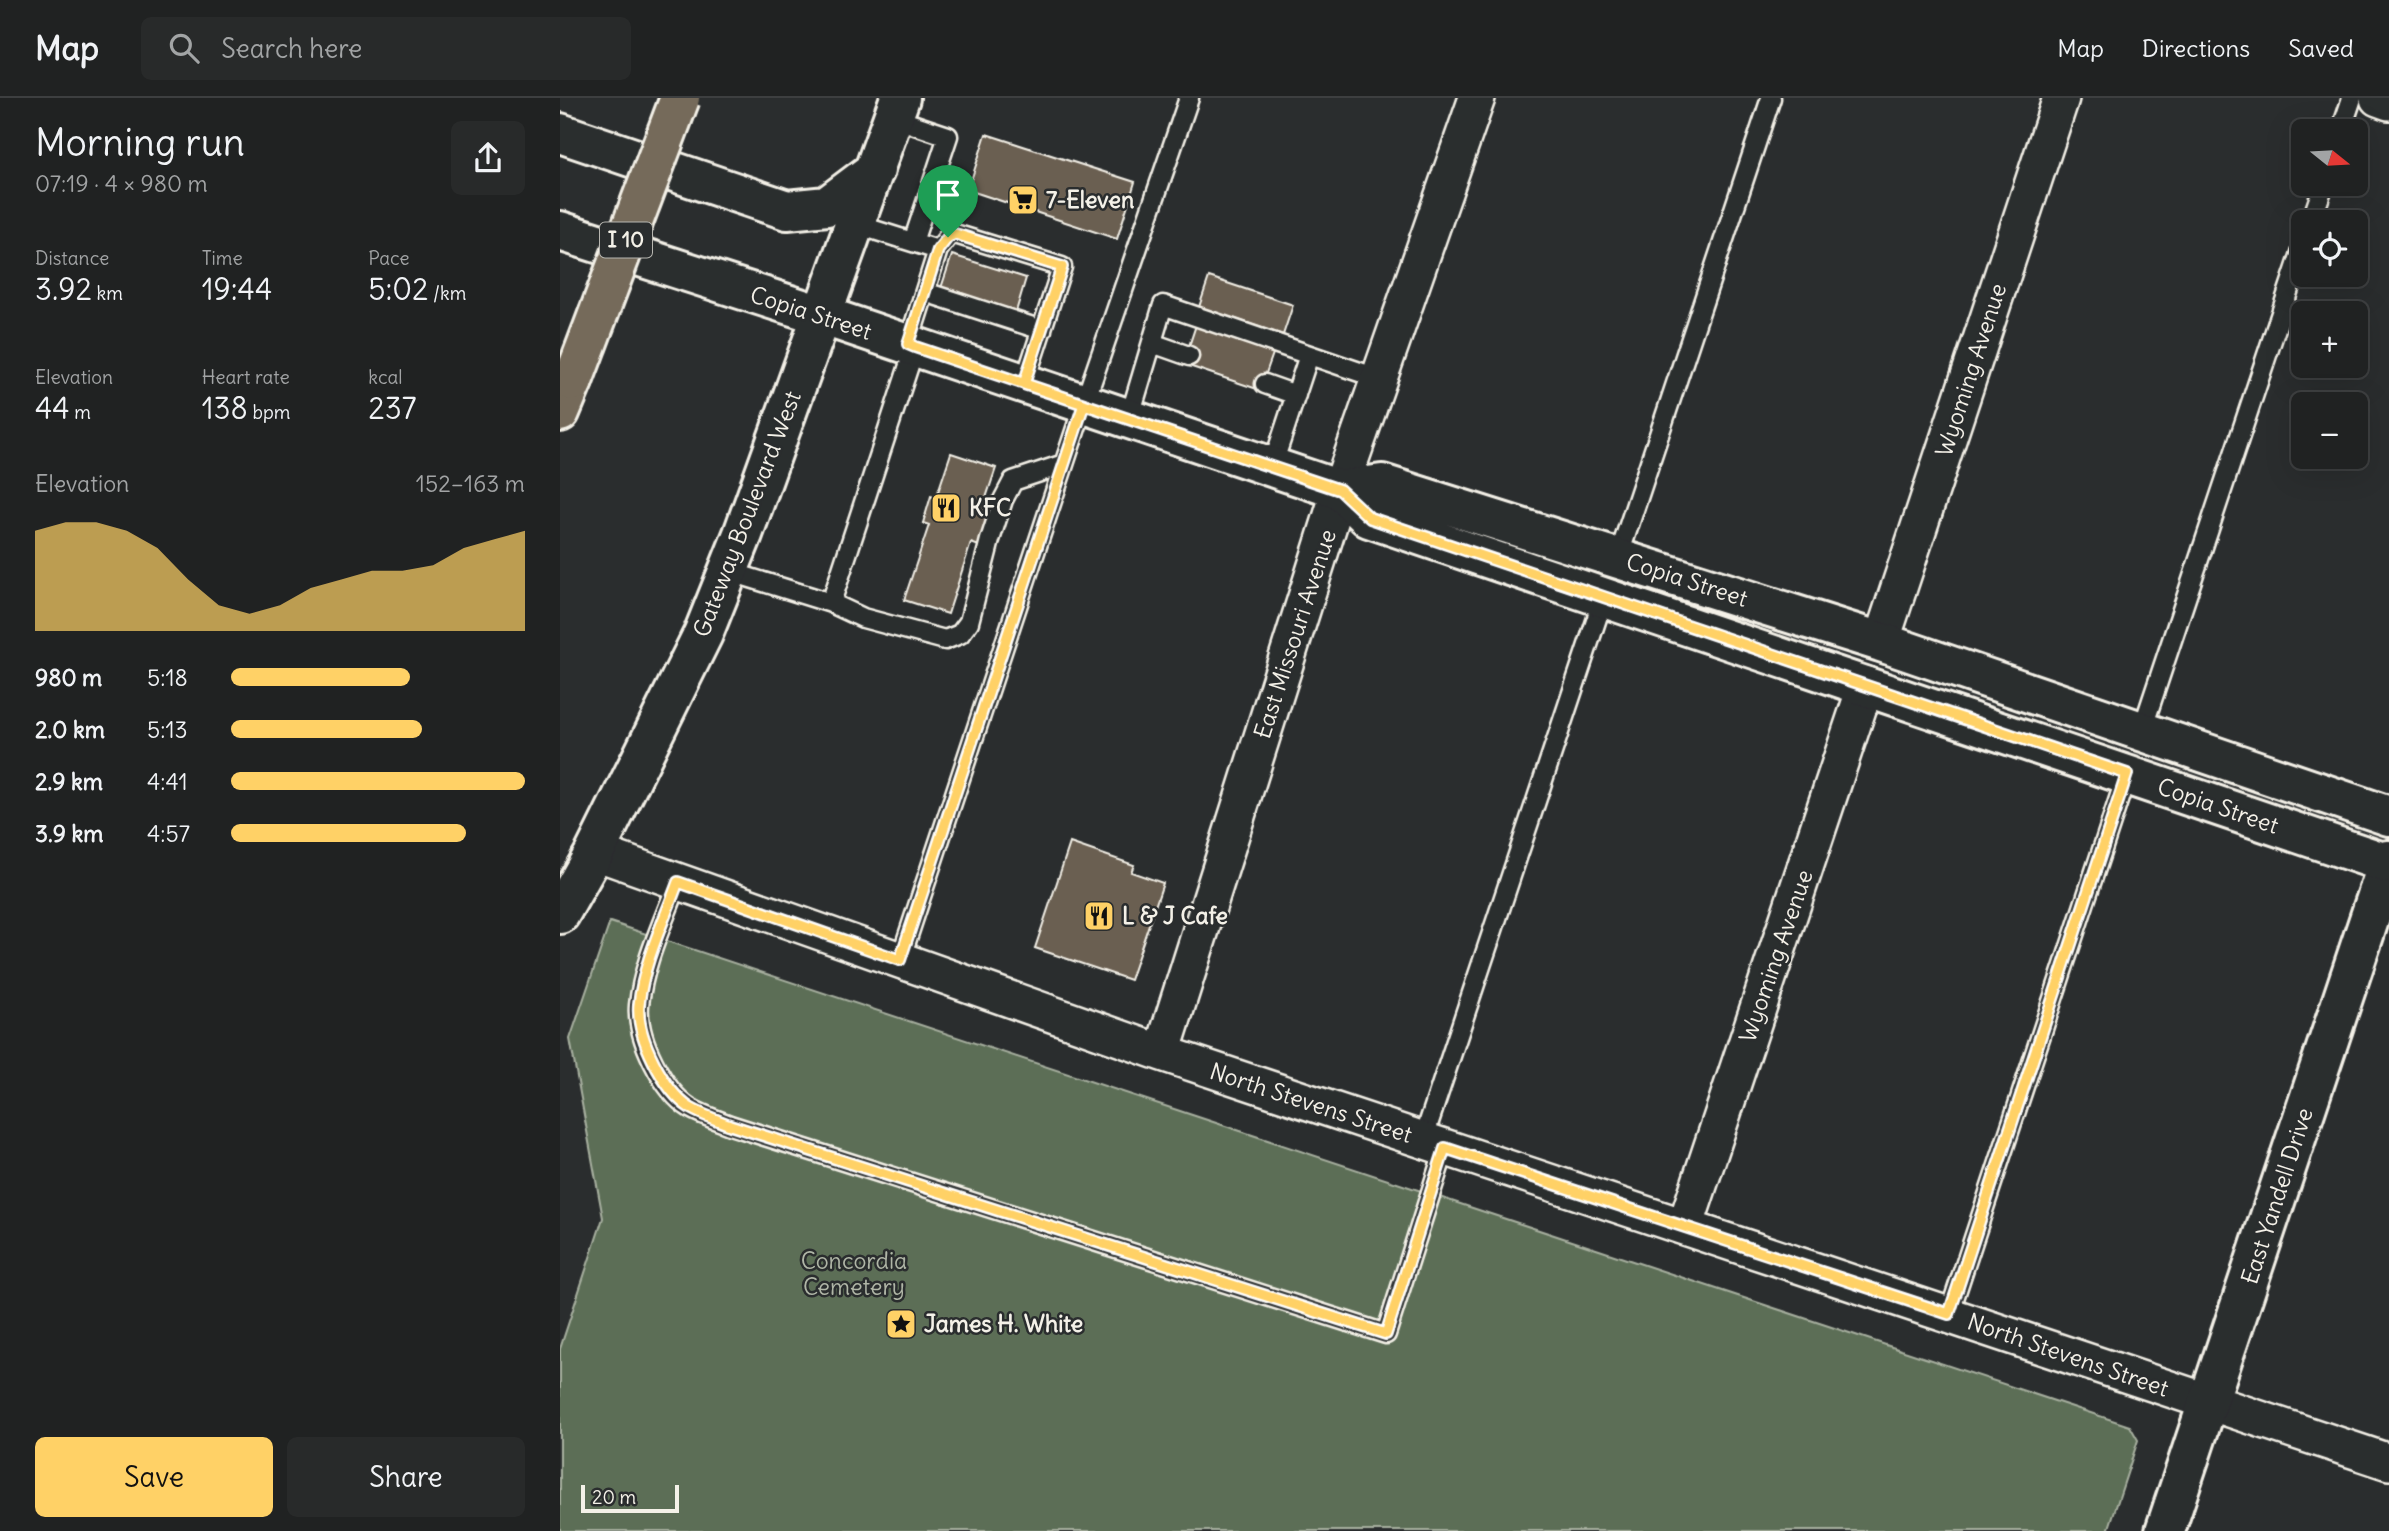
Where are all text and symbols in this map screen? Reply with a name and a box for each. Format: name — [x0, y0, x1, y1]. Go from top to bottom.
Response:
search box — [141, 17, 631, 80]
text: Map — [35, 27, 99, 69]
icon: search — [165, 29, 203, 67]
text: Search here — [221, 32, 362, 65]
text: Map — [2057, 33, 2104, 63]
text: Directions — [2142, 33, 2250, 63]
text: Saved — [2288, 33, 2354, 63]
text: Morning run — [35, 119, 245, 166]
north arrow — [2291, 119, 2368, 196]
map controls — [2291, 119, 2368, 469]
button: share — [451, 121, 525, 195]
pin — [918, 165, 978, 237]
text: 07:19 · 4 × 980 m — [35, 169, 208, 198]
icon: arrive — [929, 176, 967, 214]
supermarket icon: 7-Eleven — [1006, 183, 1040, 217]
place label: 7-Eleven — [1046, 185, 1134, 214]
button: locate — [2291, 210, 2368, 287]
road number: I 10 — [600, 222, 652, 258]
text: Distance — [35, 246, 109, 270]
text: Time — [202, 246, 243, 270]
text: Pace — [368, 246, 410, 270]
text: 3.92 — [35, 270, 92, 308]
text: 19:44 — [202, 270, 272, 308]
text: 5:02 — [368, 270, 429, 308]
street label: Copia Street — [747, 279, 876, 346]
street label: Wyoming Avenue — [1929, 280, 2012, 460]
text: km — [92, 281, 123, 305]
text: /km — [429, 281, 466, 305]
button: + — [2291, 301, 2368, 378]
text: Elevation — [35, 365, 113, 389]
text: Heart rate — [202, 365, 290, 389]
text: kcal — [368, 365, 403, 389]
street label: Gateway Boulevard West — [686, 386, 807, 641]
text: 44 — [35, 389, 70, 427]
text: 138 — [202, 389, 248, 427]
text: 237 — [368, 389, 417, 427]
button: − — [2291, 392, 2368, 469]
text: m — [70, 400, 91, 424]
text: bpm — [248, 400, 290, 424]
text: Elevation — [35, 469, 129, 498]
text: 152–163 m — [416, 469, 525, 498]
restaurant icon: KFC — [929, 491, 963, 525]
place label: KFC — [969, 493, 1011, 522]
street label: East Missouri Avenue — [1247, 526, 1342, 742]
street label: Copia Street — [1623, 546, 1752, 613]
text: 980 m — [35, 663, 102, 692]
text: 5:18 — [147, 663, 188, 692]
text: 2.0 km — [35, 715, 105, 744]
text: 5:13 — [147, 715, 188, 744]
text: 2.9 km — [35, 767, 103, 796]
text: 4:41 — [147, 767, 188, 796]
street label: Copia Street — [2154, 771, 2283, 840]
text: 3.9 km — [35, 819, 103, 848]
text: 4:57 — [147, 819, 190, 848]
street label: Wyoming Avenue — [1732, 866, 1819, 1046]
restaurant icon: L & J Cafe — [1082, 899, 1116, 933]
place label: L & J Cafe — [1122, 901, 1228, 930]
street label: North Stevens Street — [1206, 1056, 1416, 1149]
street label: East Yandell Drive — [2234, 1104, 2319, 1288]
park label: Concordia Cemetery — [801, 1246, 907, 1301]
street label: North Stevens Street — [1964, 1306, 2173, 1403]
place icon: James H. White — [884, 1307, 918, 1341]
place label: James H. White — [924, 1309, 1083, 1338]
button: Save — [35, 1437, 273, 1517]
button: Share — [287, 1437, 525, 1517]
scale bar — [581, 1482, 679, 1514]
text: 20 m — [592, 1485, 636, 1509]

